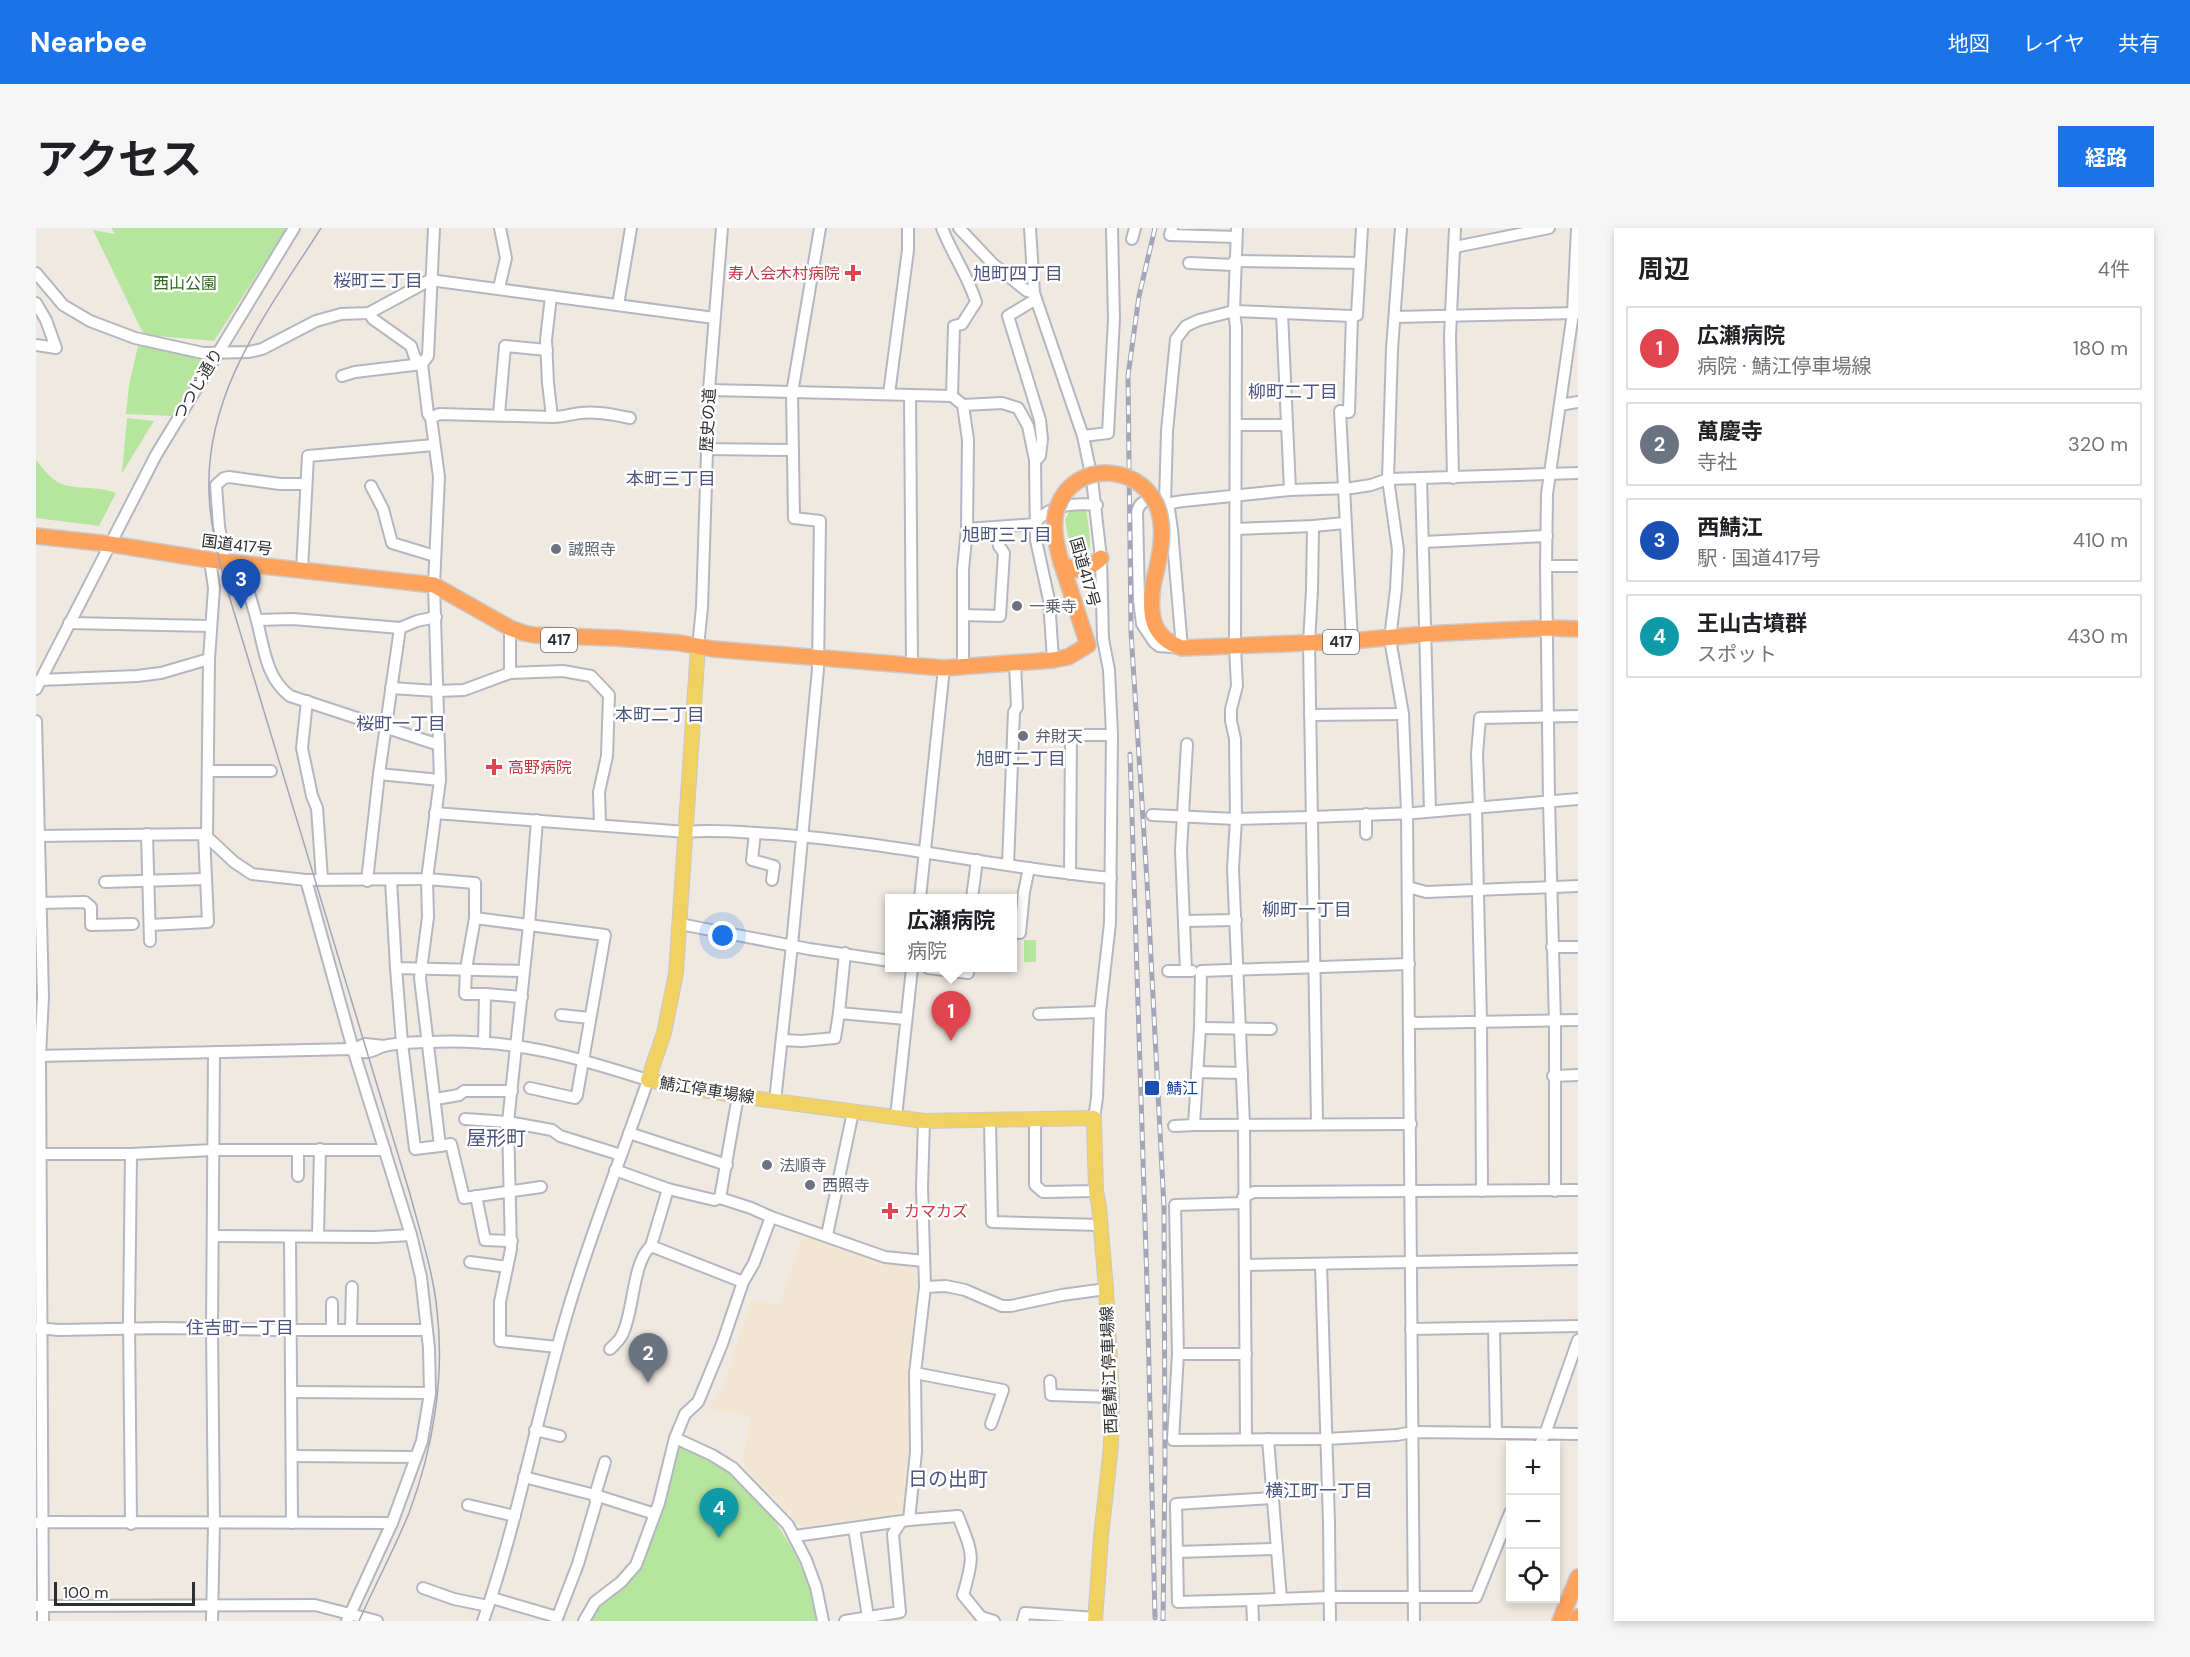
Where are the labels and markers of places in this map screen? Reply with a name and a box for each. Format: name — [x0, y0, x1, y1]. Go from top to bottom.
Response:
place label: 寿人会木村病院 — [728, 263, 840, 284]
marker: 寿人会木村病院 — [844, 264, 862, 282]
place label: 誠照寺 — [568, 539, 616, 560]
marker: 誠照寺 — [549, 542, 563, 556]
pin: 3 — [222, 560, 260, 609]
place label: 一乗寺 — [1029, 596, 1077, 617]
marker: 一乗寺 — [1010, 599, 1024, 613]
place label: 弁財天 — [1035, 726, 1083, 747]
marker: 弁財天 — [1016, 729, 1030, 743]
place label: 高野病院 — [508, 757, 572, 778]
marker: 高野病院 — [485, 758, 503, 776]
pin: 1 — [932, 992, 970, 1041]
place label: 鯖江 — [1166, 1078, 1198, 1099]
marker: 鯖江 — [1143, 1079, 1161, 1097]
place label: 法順寺 — [779, 1155, 827, 1176]
marker: 法順寺 — [760, 1158, 774, 1172]
place label: 西照寺 — [822, 1175, 870, 1196]
marker: 西照寺 — [803, 1178, 817, 1192]
place label: カマカズ — [904, 1201, 968, 1222]
marker: カマカズ — [881, 1202, 899, 1220]
pin: 2 — [628, 1334, 668, 1383]
pin: 4 — [700, 1488, 738, 1538]

